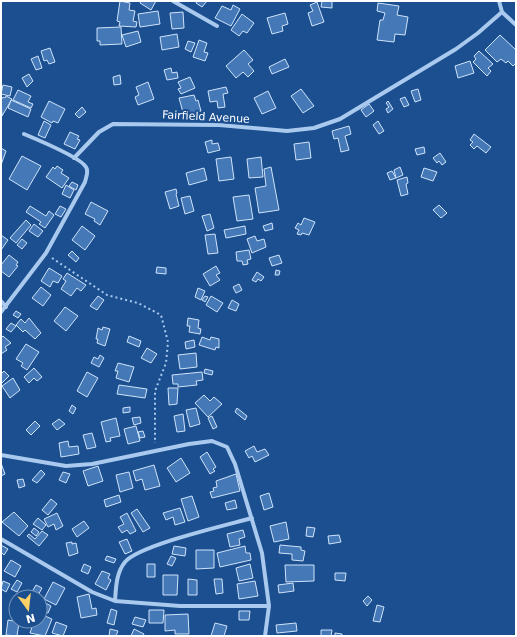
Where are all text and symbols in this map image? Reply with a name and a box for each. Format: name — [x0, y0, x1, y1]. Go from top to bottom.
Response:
street label: Fairfield Avenue — [162, 108, 250, 126]
north arrow — [8, 589, 48, 629]
text: N — [24, 611, 37, 626]

